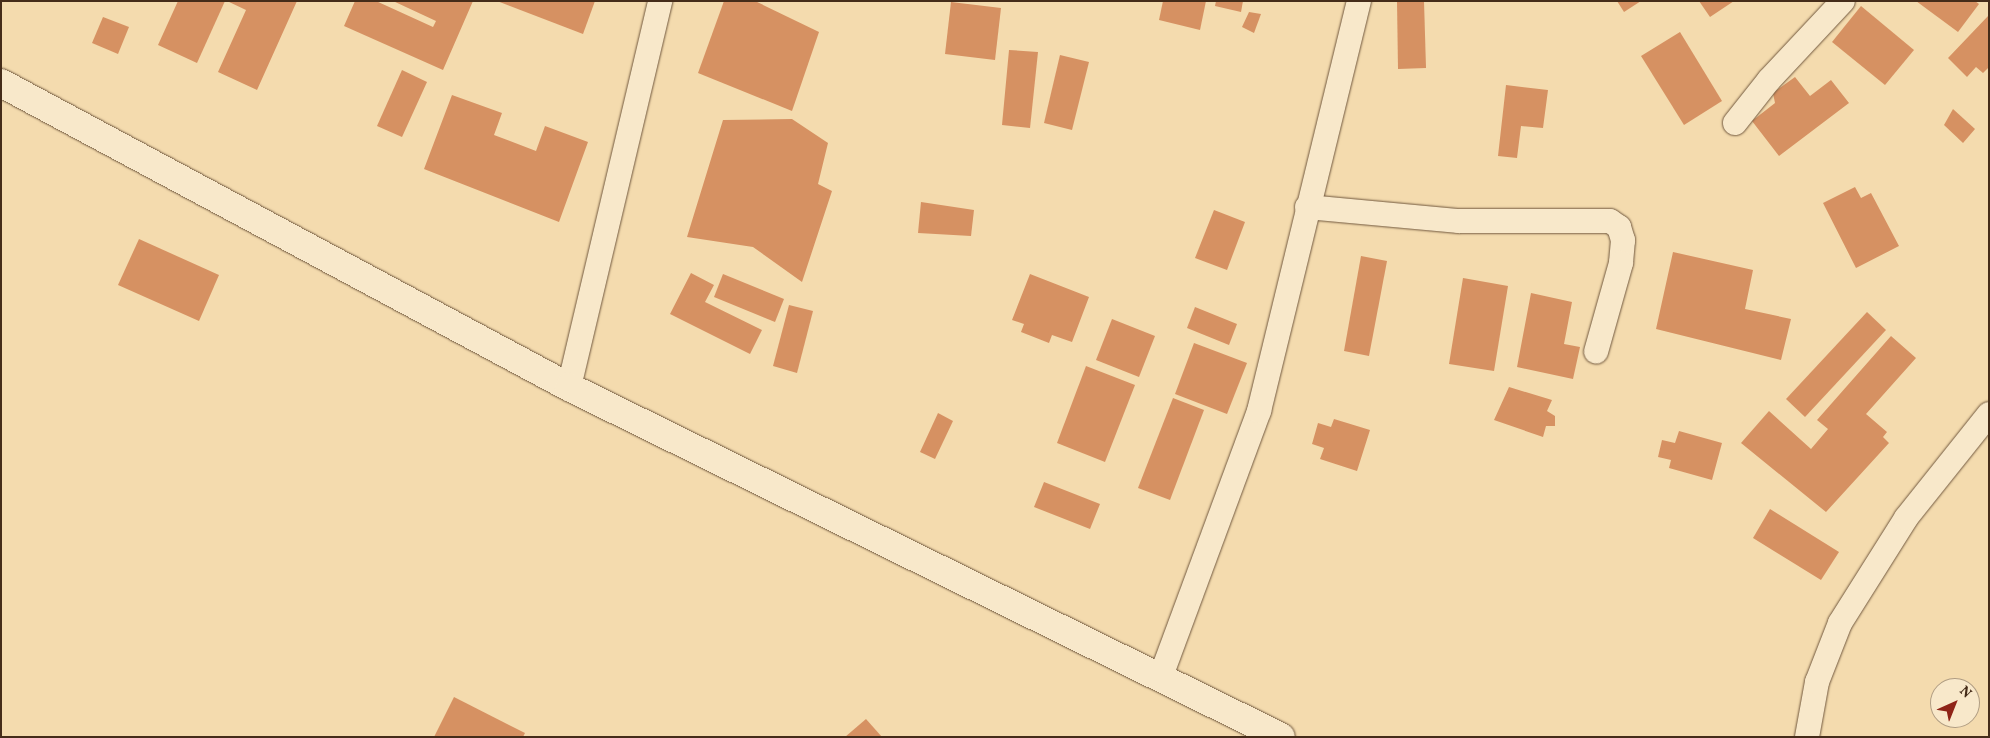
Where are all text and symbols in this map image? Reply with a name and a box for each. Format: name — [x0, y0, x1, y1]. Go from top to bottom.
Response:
north arrow — [1930, 678, 1980, 728]
text: N — [1955, 682, 1975, 703]

